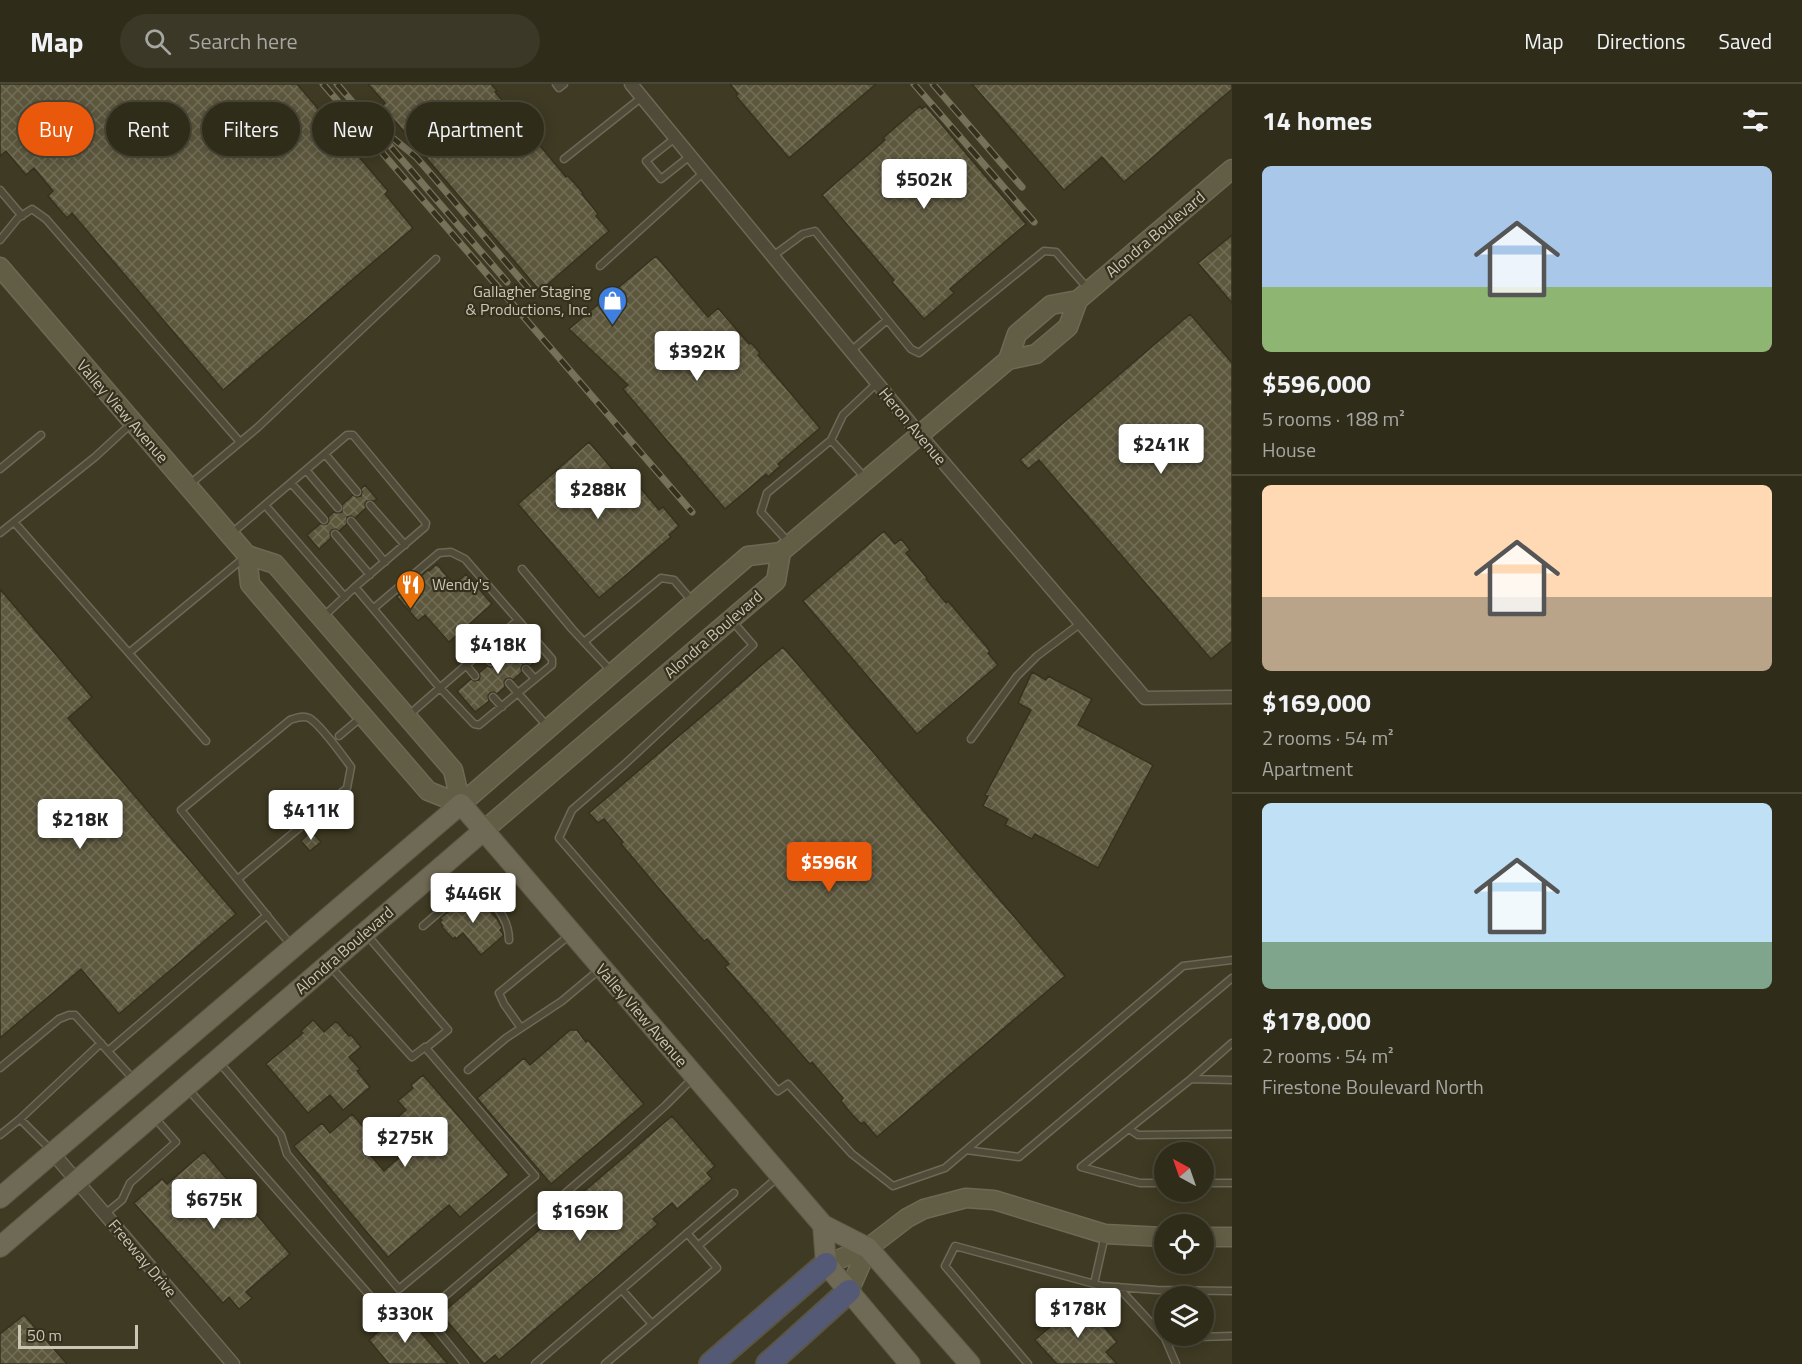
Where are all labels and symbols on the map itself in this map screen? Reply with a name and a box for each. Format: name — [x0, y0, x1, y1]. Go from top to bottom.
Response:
pin: $502K — [882, 159, 966, 210]
street label: Alondra Boulevard — [1100, 185, 1210, 283]
place label: Gallagher Staging & Productions, Inc. — [466, 279, 591, 321]
shop icon: Gallagher Staging & Productions, Inc. — [596, 284, 628, 326]
pin: $392K — [655, 331, 739, 382]
street label: Valley View Avenue — [71, 354, 175, 468]
street label: Heron Avenue — [873, 382, 953, 470]
pin: $241K — [1119, 424, 1203, 475]
pin: $288K — [556, 469, 640, 520]
restaurant icon: Wendy's — [395, 568, 427, 610]
place label: Wendy's — [432, 572, 489, 596]
street label: Alondra Boulevard — [658, 584, 768, 684]
pin: $418K — [456, 624, 540, 675]
pin: $411K — [269, 790, 353, 841]
pin: $218K — [38, 799, 122, 850]
pin: $596K — [787, 842, 871, 893]
pin: $446K — [431, 873, 515, 924]
street label: Alondra Boulevard — [289, 900, 399, 1000]
street label: Valley View Avenue — [590, 958, 694, 1072]
pin: $275K — [363, 1117, 447, 1168]
north arrow — [1154, 1142, 1214, 1202]
pin: $675K — [172, 1179, 256, 1230]
pin: $169K — [538, 1191, 622, 1242]
street label: Freeway Drive — [103, 1214, 183, 1302]
pin: $178K — [1036, 1288, 1120, 1339]
pin: $330K — [363, 1293, 447, 1344]
scale bar — [18, 1322, 138, 1350]

